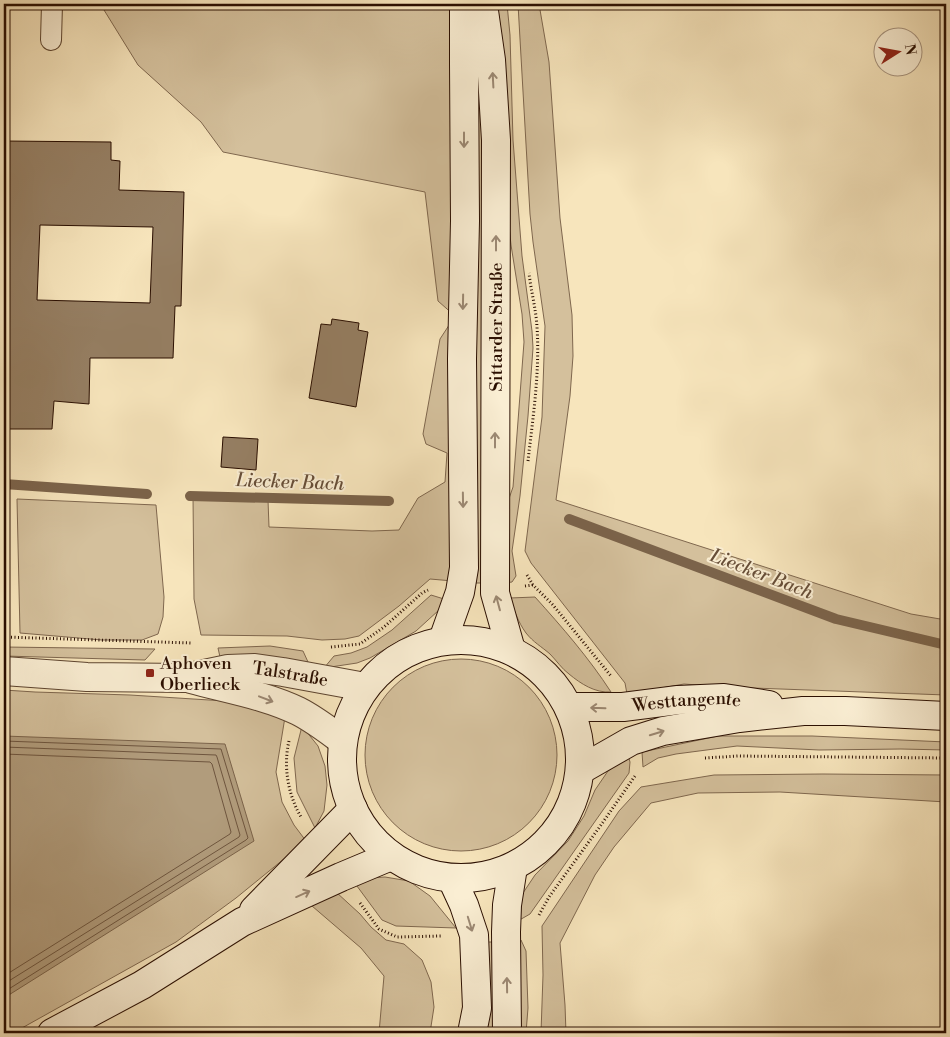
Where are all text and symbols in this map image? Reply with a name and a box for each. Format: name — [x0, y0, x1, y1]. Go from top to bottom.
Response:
north arrow — [872, 28, 922, 78]
text: N — [900, 43, 920, 57]
one-way arrow — [488, 73, 497, 89]
one-way arrow — [459, 132, 469, 148]
one-way arrow — [491, 235, 501, 252]
street label: Sittarder Straße — [485, 262, 508, 392]
one-way arrow — [459, 294, 468, 310]
one-way arrow — [490, 433, 500, 449]
water label: Liecker Bach — [235, 468, 345, 496]
one-way arrow — [459, 492, 468, 508]
water label: Liecker Bach — [706, 543, 817, 605]
one-way arrow — [493, 595, 502, 611]
place label: Aphoven Oberlieck — [159, 652, 241, 696]
street label: Talstraße — [251, 657, 330, 692]
marker: Aphoven Oberlieck — [144, 667, 156, 679]
street label: Westtangente — [630, 687, 743, 718]
one-way arrow — [258, 695, 273, 704]
one-way arrow — [590, 703, 606, 713]
one-way arrow — [648, 728, 664, 737]
one-way arrow — [295, 889, 310, 899]
one-way arrow — [466, 916, 476, 932]
one-way arrow — [502, 977, 512, 993]

